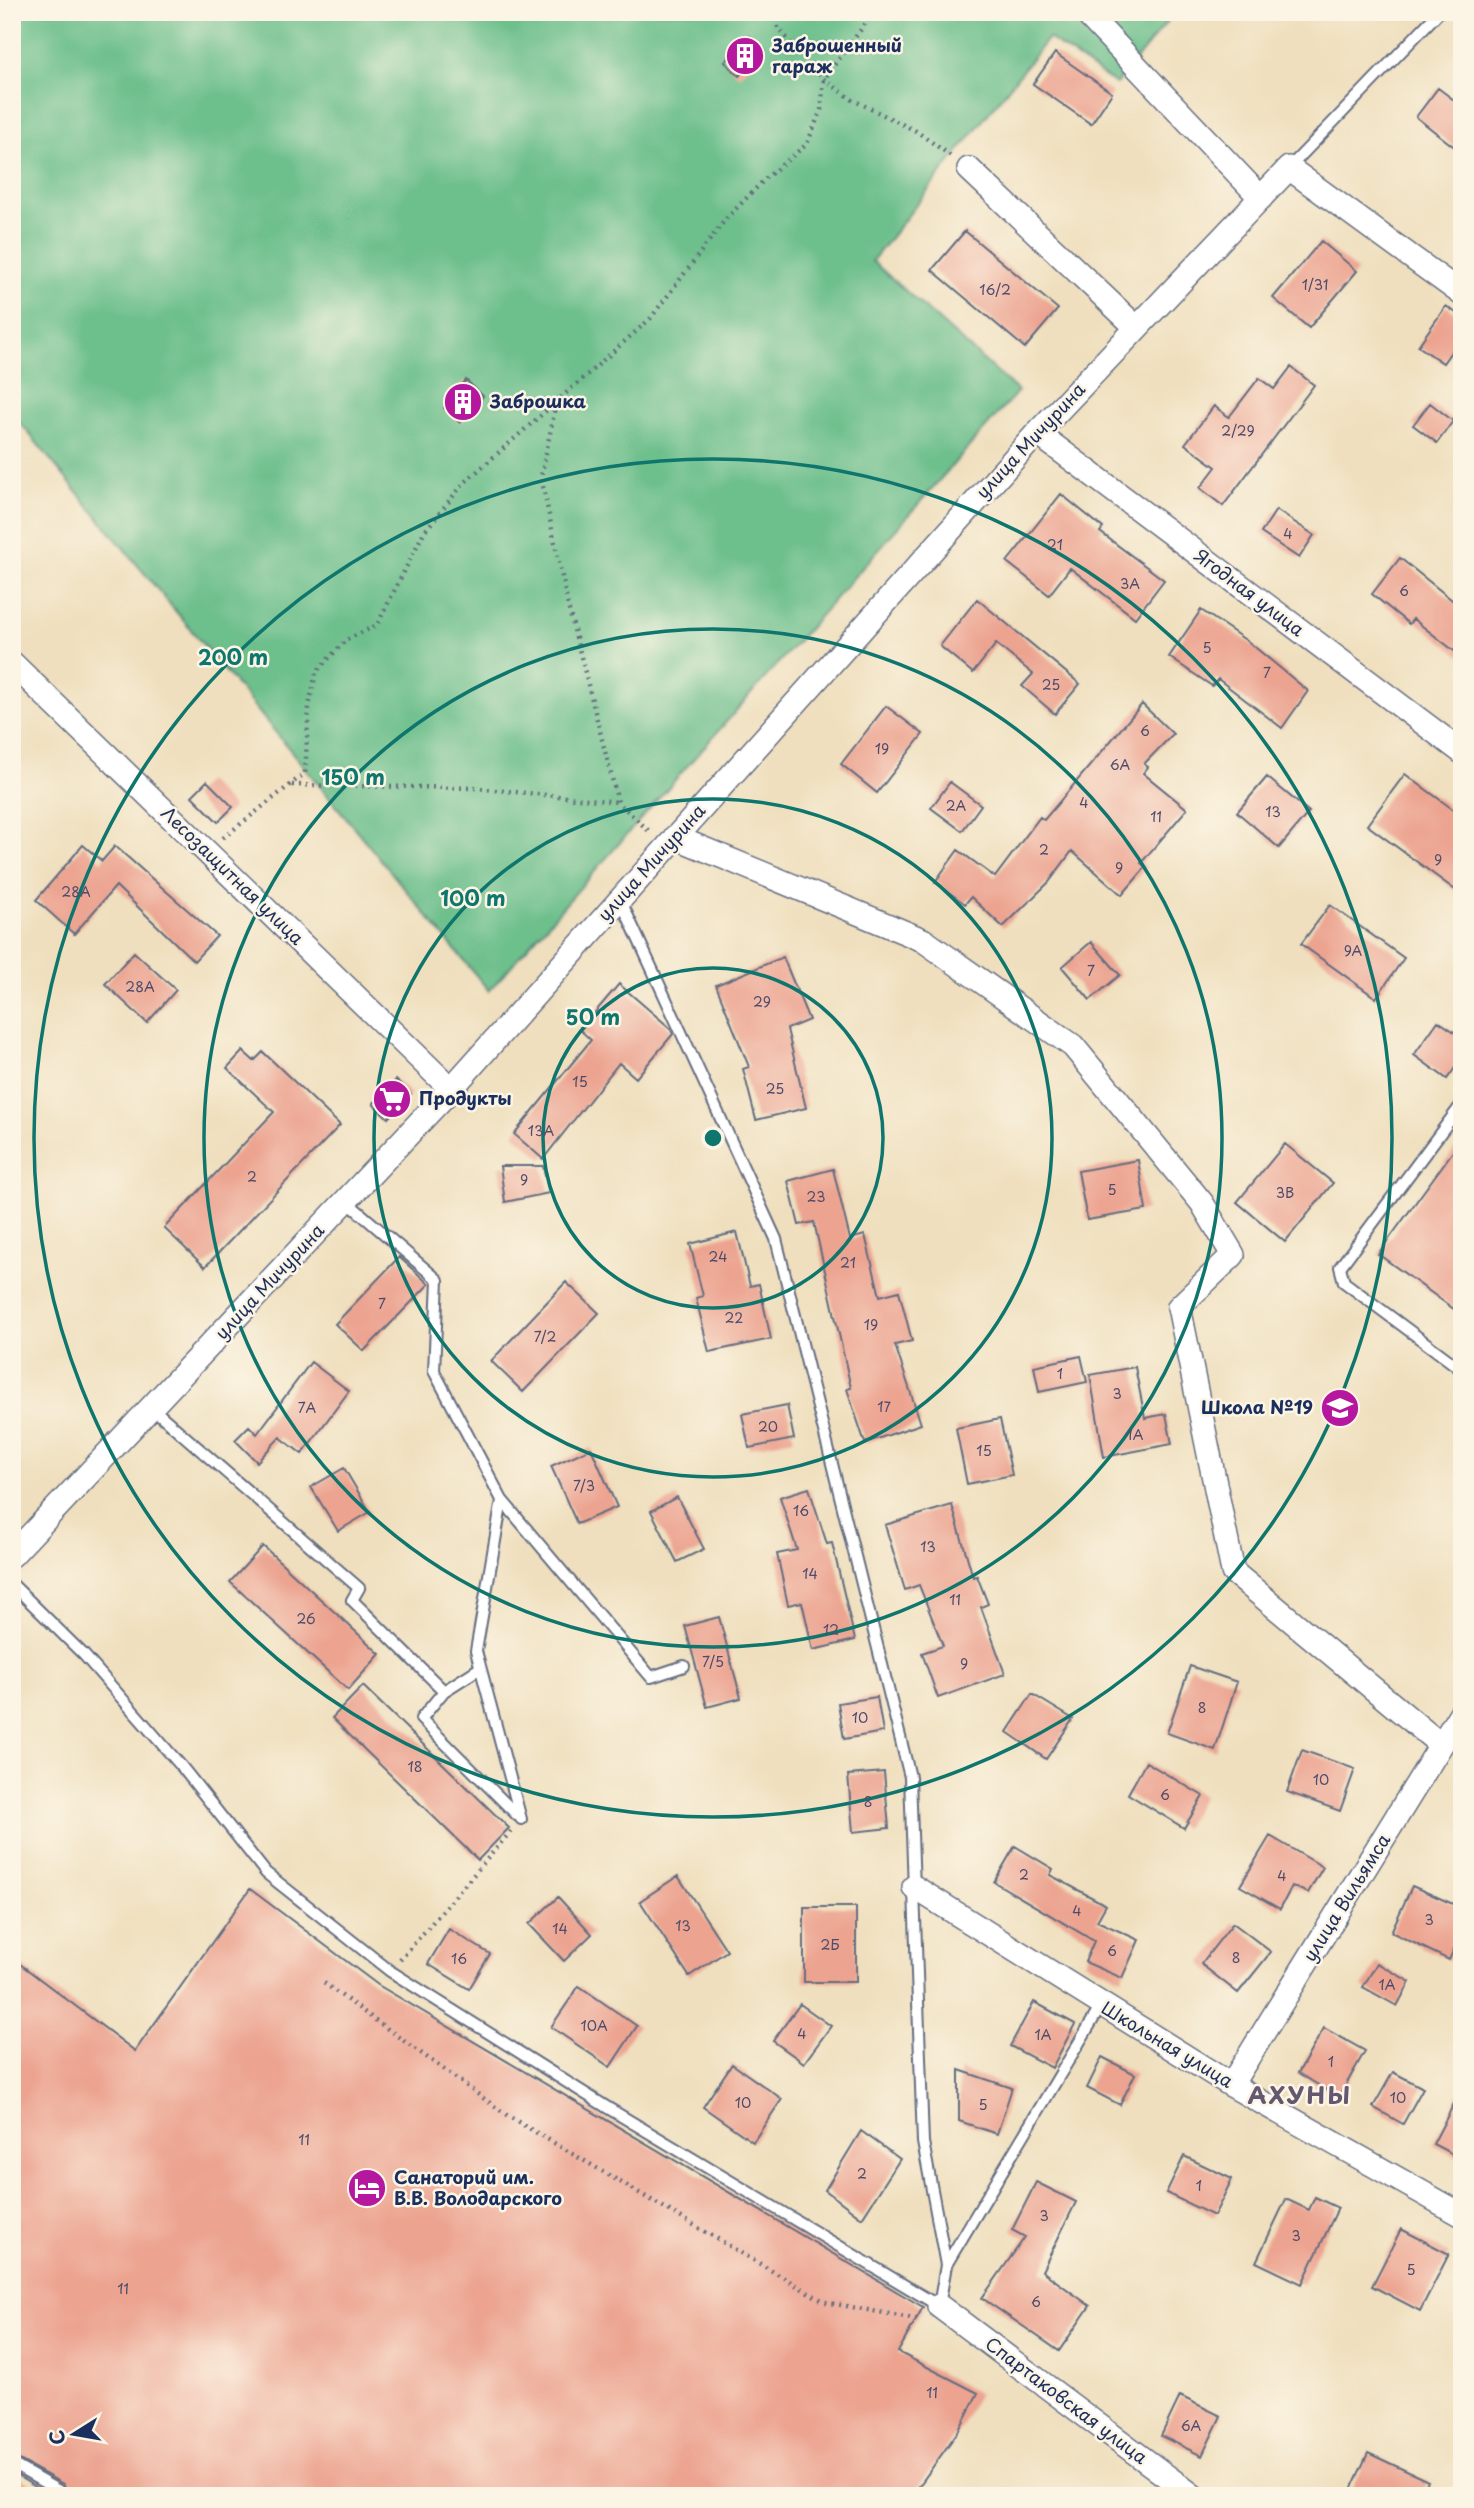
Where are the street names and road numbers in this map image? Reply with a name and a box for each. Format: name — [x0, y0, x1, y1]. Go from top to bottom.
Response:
street label: улица Мичурина — [969, 375, 1091, 504]
street label: Ягодная улица — [1189, 541, 1311, 643]
street label: улица Мичурина — [591, 797, 712, 927]
street label: Лесозащитная улица — [156, 799, 311, 951]
street label: улица Мичурина — [208, 1216, 330, 1345]
street label: улица Вильямса — [1295, 1827, 1396, 1966]
street label: Школьная улица — [1097, 1994, 1239, 2094]
street label: Спартаковская улица — [980, 2330, 1154, 2470]

